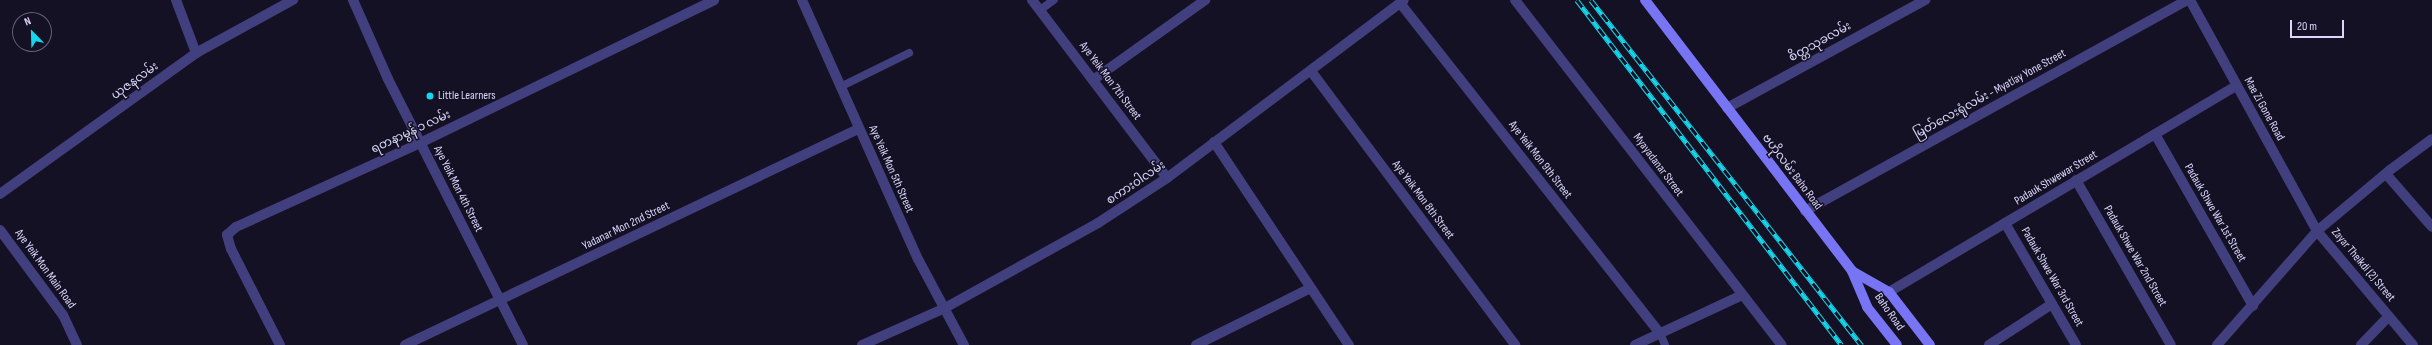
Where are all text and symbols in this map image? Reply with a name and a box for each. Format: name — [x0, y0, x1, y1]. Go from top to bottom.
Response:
north arrow — [12, 12, 52, 52]
scale bar — [2292, 12, 2346, 38]
text: N — [22, 14, 33, 29]
street label: စိတ္တသုခလမ်း — [1786, 19, 1854, 65]
text: 20 m — [2297, 19, 2317, 34]
street label: Aye Yeik Mon 7th Street — [1076, 39, 1144, 123]
street label: မြတ်လေးရုံလမ်း - Myatlay Yone Street — [1912, 46, 2068, 142]
street label: ယုဇနလမ်း — [109, 59, 161, 103]
street label: Mae Zi Gone Road — [2241, 75, 2287, 143]
place label: Little Learners — [438, 89, 496, 103]
marker: Little Learners — [425, 91, 435, 101]
street label: ရတနာမွန် ၁ လမ်း — [369, 107, 453, 157]
street label: Aye Yeik Mon 9th Street — [1505, 118, 1575, 202]
street label: Aye Yeik Mon 5th Street — [865, 123, 917, 215]
street label: Myayadanar Street — [1630, 131, 1686, 199]
street label: ဗဟိုလမ်း Baho Road — [1759, 131, 1825, 213]
street label: Aye Yeik Mon 4th Street — [430, 144, 486, 234]
street label: Padauk Shwewar Street — [2012, 148, 2100, 208]
street label: စကား၀ါလမ်း — [1104, 158, 1168, 208]
street label: Aye Yeik Mon 8th Street — [1389, 158, 1457, 242]
street label: Padauk Shwe War 1st Street — [2181, 161, 2249, 265]
street label: Yadanar Mon 2nd Street — [580, 199, 672, 253]
street label: Padauk Shwe War 2nd Street — [2100, 203, 2170, 309]
street label: Padauk Shwe War 3rd Street — [2018, 225, 2086, 329]
street label: Zayar Theikdi (2) Street — [2328, 225, 2398, 305]
street label: Aye Yeik Mon Main Road — [11, 227, 79, 311]
street label: Baho Road — [1871, 291, 1907, 333]

